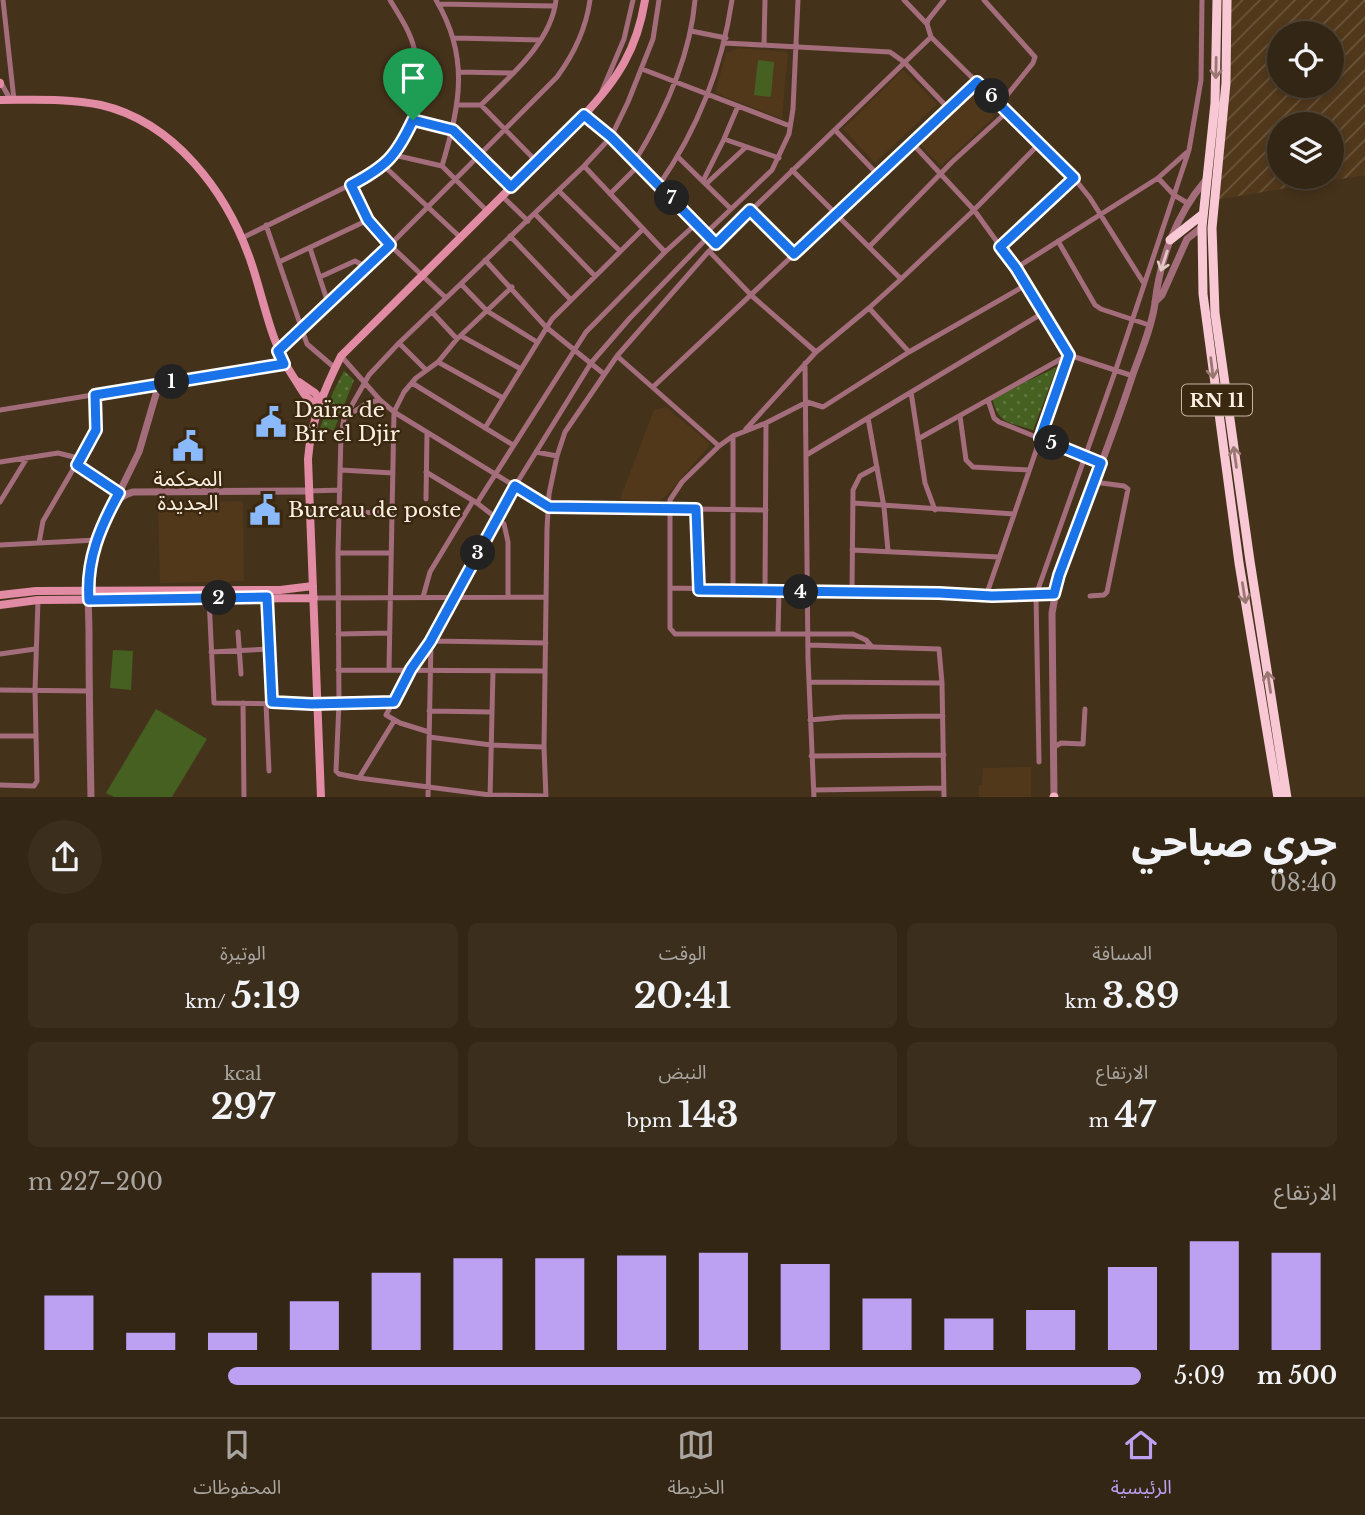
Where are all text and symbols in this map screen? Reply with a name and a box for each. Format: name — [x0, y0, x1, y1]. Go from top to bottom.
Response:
map controls — [1267, 21, 1344, 189]
button: locate — [1267, 21, 1344, 98]
pin — [383, 48, 443, 120]
one-way arrow — [1209, 56, 1223, 79]
icon: arrive — [394, 59, 432, 97]
pin: 6 — [974, 78, 1010, 114]
text: 6 — [985, 84, 998, 107]
button: layers — [1267, 112, 1344, 189]
pin: 7 — [654, 180, 690, 216]
text: 7 — [667, 186, 676, 209]
one-way arrow — [1156, 250, 1169, 272]
one-way arrow — [1206, 356, 1219, 379]
pin: 1 — [154, 364, 190, 400]
text: 1 — [167, 370, 176, 393]
road number: RN 11 — [1182, 384, 1252, 416]
place label: Daïra de Bir el Djir — [294, 397, 400, 447]
public building icon: Daïra de Bir el Djir — [254, 405, 288, 439]
pin: 5 — [1034, 426, 1070, 460]
public building icon: المحكمة الجديدة — [171, 429, 205, 463]
text: 5 — [1046, 431, 1057, 454]
one-way arrow — [1228, 446, 1241, 469]
place label: المحكمة الجديدة — [154, 466, 223, 516]
public building icon: Bureau de poste — [248, 493, 282, 527]
place label: Bureau de poste — [288, 497, 461, 523]
pin: 3 — [461, 536, 496, 570]
text: 3 — [471, 541, 484, 564]
pin: 4 — [784, 574, 818, 610]
pin: 2 — [202, 580, 236, 616]
text: 4 — [794, 580, 807, 603]
one-way arrow — [1238, 581, 1251, 604]
text: 2 — [212, 586, 225, 609]
one-way arrow — [1262, 671, 1275, 694]
text: جري صباحي — [1131, 819, 1337, 866]
button: share — [28, 820, 102, 894]
text: 08:40 — [1270, 869, 1337, 897]
text: الوتيرة — [220, 942, 266, 965]
text: الوقت — [659, 942, 706, 965]
text: المسافة — [1092, 942, 1152, 965]
text: 5:19 — [231, 974, 301, 1017]
text: 20:41 — [634, 974, 731, 1017]
text: 3.89 — [1102, 974, 1180, 1017]
text: /km — [185, 990, 231, 1013]
text: km — [1065, 990, 1102, 1013]
text: النبض — [658, 1061, 707, 1084]
text: الارتفاع — [1096, 1061, 1148, 1084]
text: kcal — [224, 1062, 262, 1085]
text: 297 — [211, 1085, 275, 1128]
text: 143 — [678, 1093, 738, 1136]
text: 47 — [1114, 1093, 1156, 1136]
text: bpm — [627, 1109, 678, 1132]
text: m — [1089, 1109, 1114, 1132]
text: 200–227 m — [28, 1168, 163, 1196]
text: الارتفاع — [1274, 1178, 1337, 1206]
text: 5:09 — [1174, 1362, 1225, 1390]
text: 500 m — [1257, 1362, 1337, 1390]
tab: المحفوظات — [193, 1426, 281, 1508]
tab: الخريطة — [668, 1426, 725, 1508]
tab: الرئيسية — [1111, 1426, 1172, 1508]

